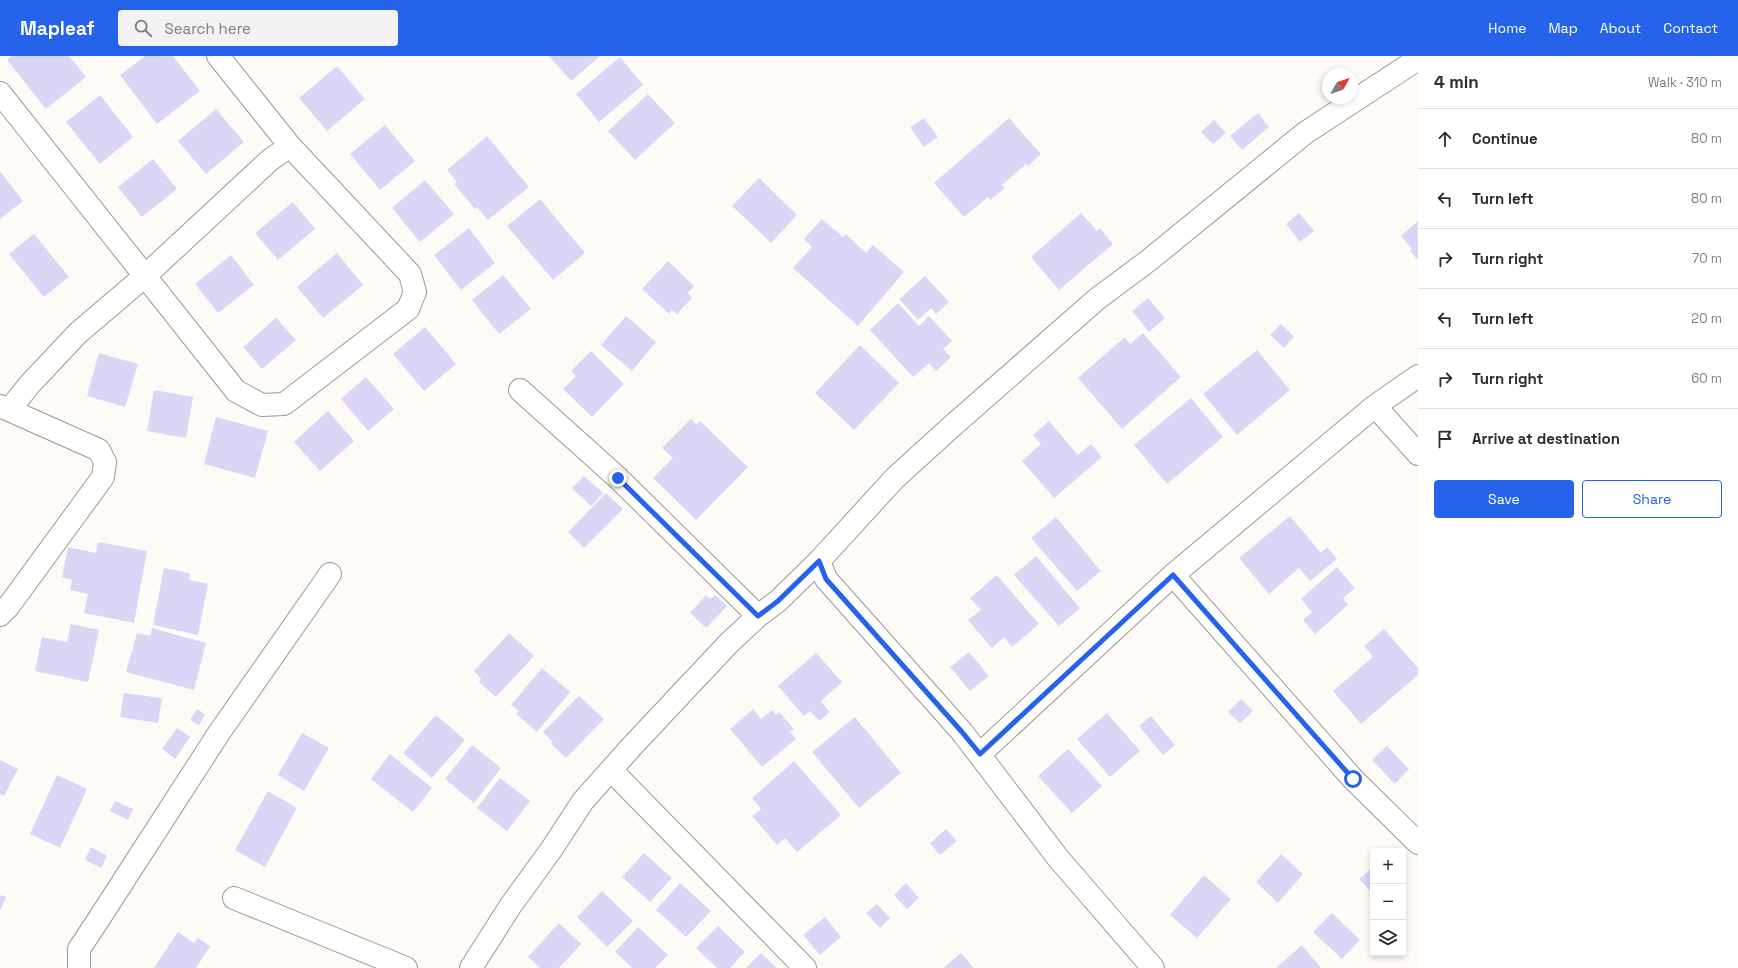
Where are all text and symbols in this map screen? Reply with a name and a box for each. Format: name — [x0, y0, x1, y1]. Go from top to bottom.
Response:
search box — [118, 10, 398, 46]
text: Mapleaf — [20, 16, 94, 41]
icon: search — [132, 17, 154, 39]
text: Search here — [164, 19, 251, 38]
text: Home — [1488, 19, 1526, 37]
text: Map — [1548, 19, 1578, 37]
text: About — [1600, 19, 1641, 37]
text: Contact — [1663, 19, 1718, 37]
north arrow — [1322, 68, 1358, 104]
text: 4 min — [1434, 71, 1479, 93]
text: Walk · 310 m — [1648, 74, 1722, 91]
icon: ahead — [1434, 128, 1456, 150]
text: Continue — [1472, 129, 1538, 148]
text: 80 m — [1691, 130, 1722, 147]
icon: left — [1434, 188, 1456, 210]
text: Turn left — [1472, 189, 1534, 208]
text: 80 m — [1691, 190, 1722, 207]
icon: right — [1434, 248, 1456, 270]
text: Turn right — [1472, 249, 1543, 268]
text: 70 m — [1692, 250, 1722, 267]
icon: left — [1434, 308, 1456, 330]
text: Turn left — [1472, 309, 1534, 328]
text: 20 m — [1691, 310, 1722, 327]
icon: right — [1434, 368, 1456, 390]
text: Turn right — [1472, 369, 1543, 388]
text: 60 m — [1691, 370, 1722, 387]
icon: arrive — [1434, 428, 1456, 450]
text: Arrive at destination — [1472, 429, 1620, 448]
route end — [609, 469, 627, 487]
button: Save — [1434, 480, 1574, 518]
button: Share — [1582, 480, 1722, 518]
route start — [1344, 770, 1362, 788]
map controls — [1370, 848, 1406, 956]
button: + — [1370, 848, 1406, 884]
button: − — [1370, 884, 1406, 920]
button: layers — [1370, 920, 1406, 956]

